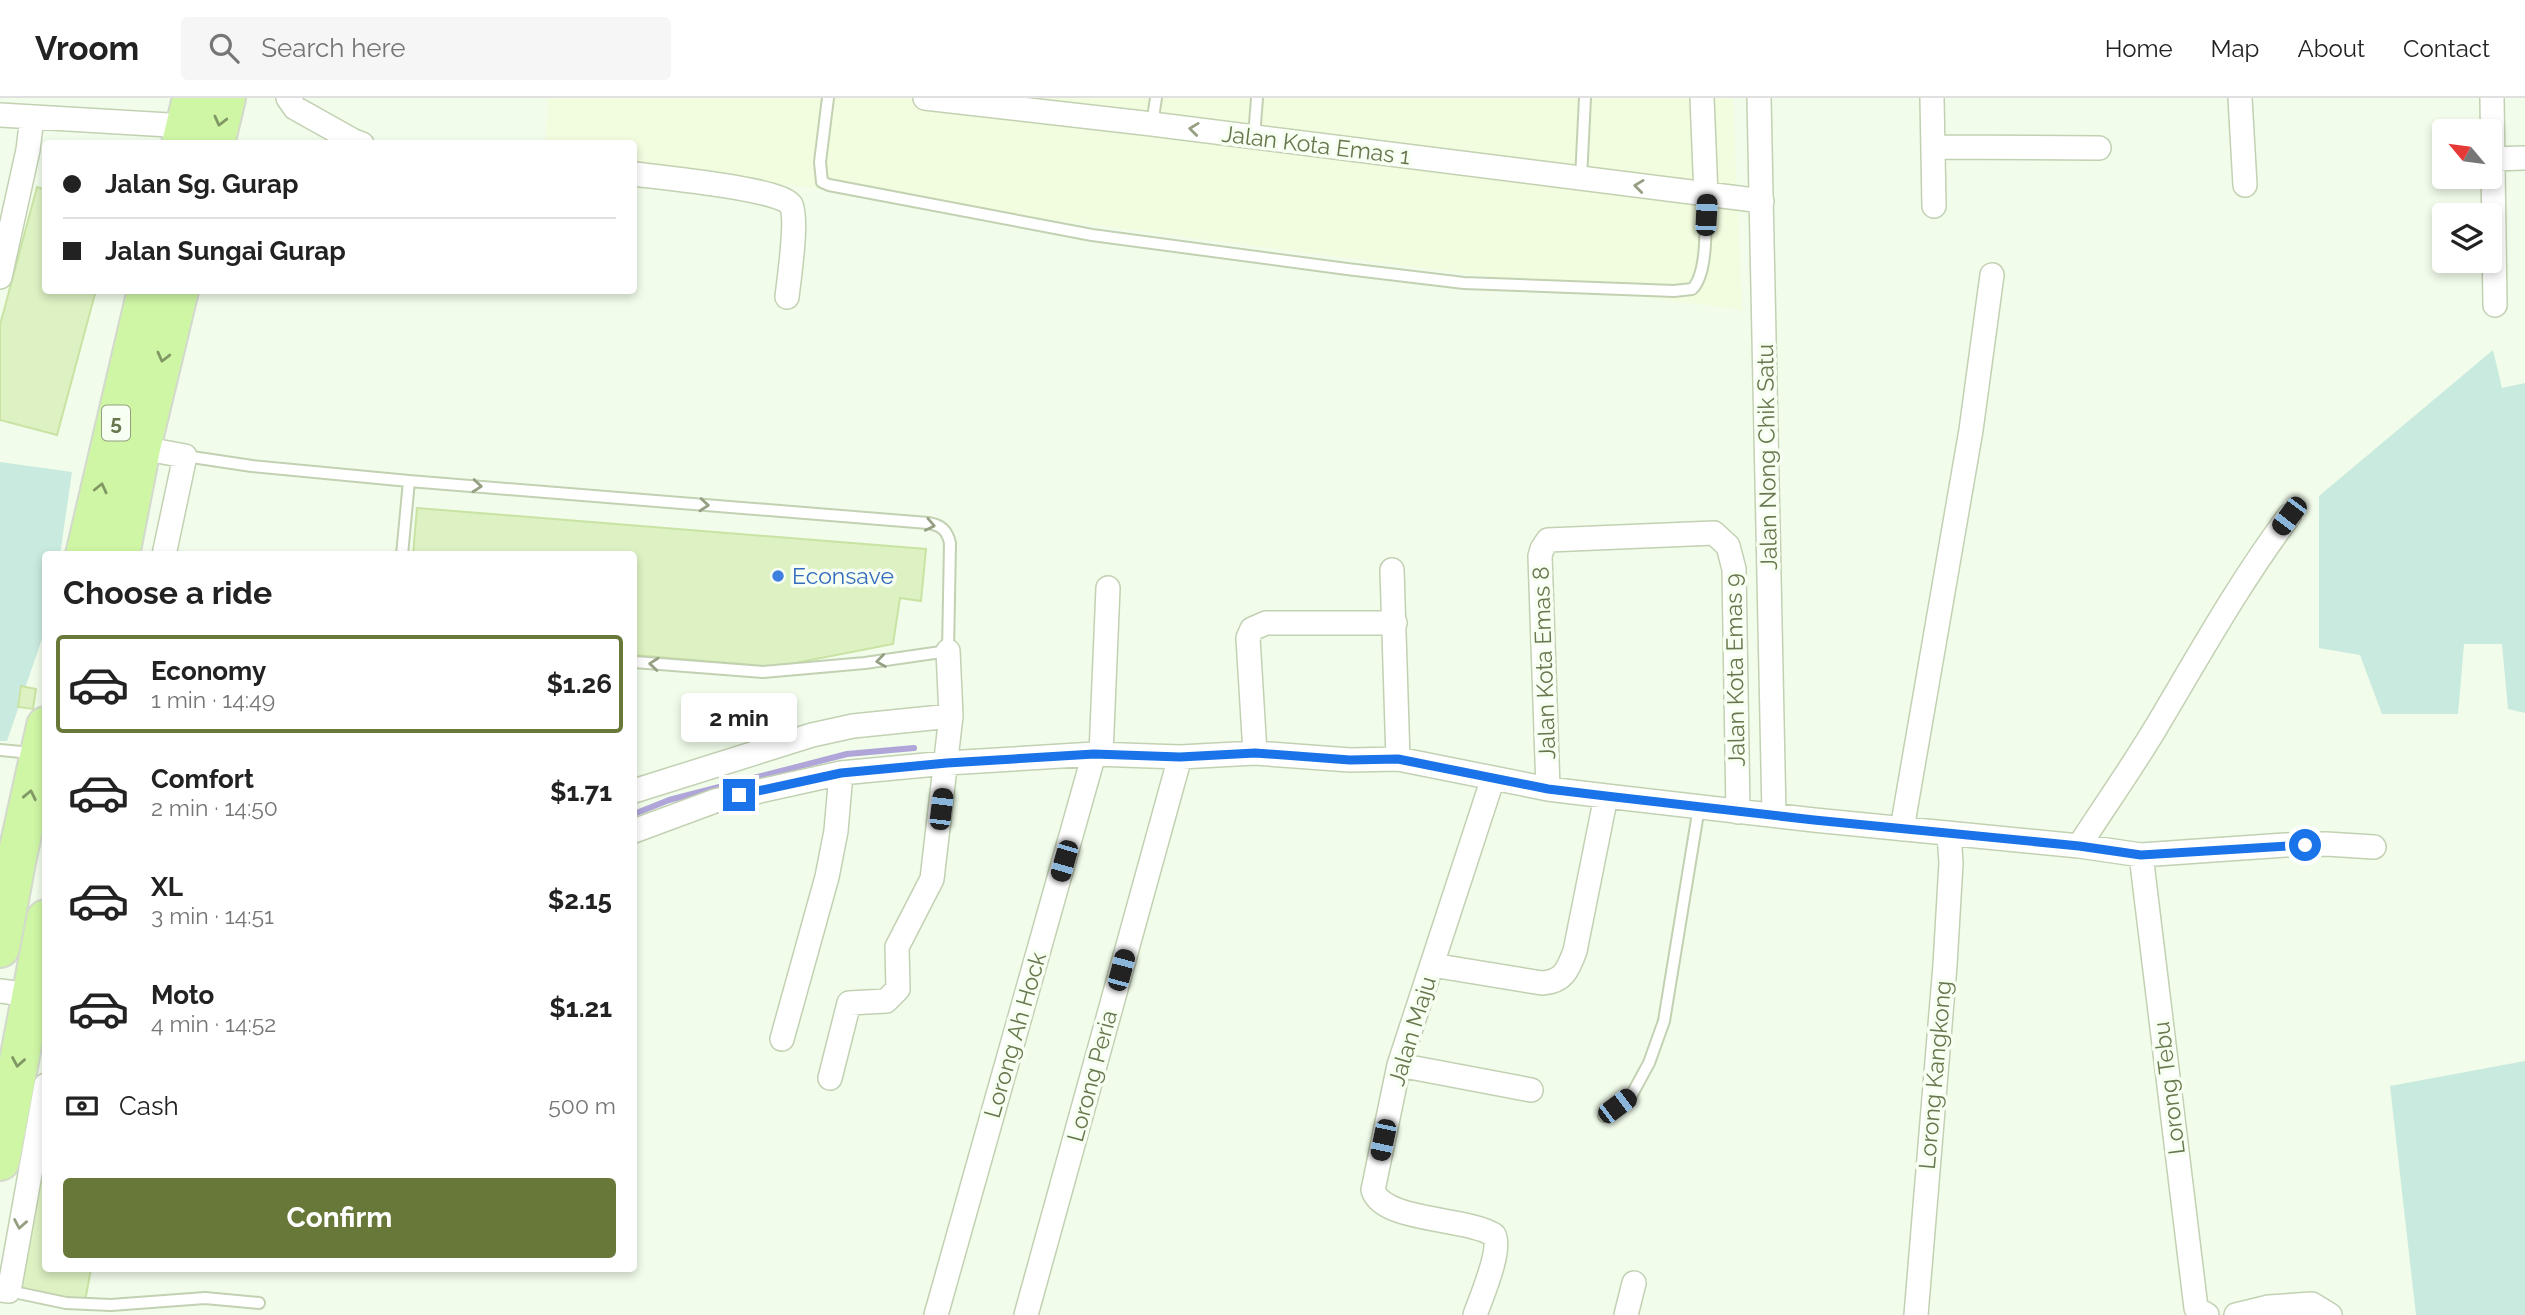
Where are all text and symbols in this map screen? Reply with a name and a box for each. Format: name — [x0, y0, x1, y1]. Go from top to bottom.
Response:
search box — [181, 17, 671, 80]
text: Vroom — [35, 29, 139, 68]
icon: search — [205, 29, 243, 67]
text: Search here — [261, 33, 406, 63]
text: Home — [2105, 34, 2173, 63]
text: Map — [2211, 34, 2259, 63]
text: About — [2297, 34, 2365, 63]
text: Contact — [2403, 34, 2490, 63]
one-way arrow — [214, 115, 228, 127]
north arrow — [2432, 119, 2502, 189]
map controls — [2432, 119, 2502, 273]
street label: Jalan Kota Emas 1 — [1220, 120, 1412, 169]
one-way arrow — [1189, 122, 1200, 137]
text: Jalan Sg. Gurap — [105, 169, 298, 199]
one-way arrow — [1633, 179, 1645, 194]
car — [1695, 193, 1718, 237]
button: layers — [2432, 203, 2502, 273]
text: Jalan Sungai Gurap — [105, 236, 346, 266]
street label: Jalan Nong Chik Satu — [1751, 344, 1782, 570]
one-way arrow — [157, 351, 171, 363]
road number: 5 — [102, 406, 130, 440]
one-way arrow — [472, 478, 483, 493]
one-way arrow — [93, 482, 107, 494]
car — [2268, 493, 2311, 539]
one-way arrow — [698, 497, 709, 512]
one-way arrow — [924, 517, 936, 532]
place label: Econsave — [792, 562, 894, 589]
street label: Jalan Kota Emas 8 — [1527, 566, 1560, 760]
marker: Econsave — [770, 568, 786, 584]
street label: Jalan Kota Emas 9 — [1719, 573, 1750, 767]
text: Choose a ride — [63, 574, 272, 611]
icon: car — [67, 653, 130, 716]
one-way arrow — [875, 653, 887, 668]
text: Economy — [151, 656, 266, 686]
one-way arrow — [648, 657, 659, 672]
text: $1.26 — [546, 669, 612, 699]
text: 1 min · 14:49 — [151, 686, 275, 713]
callout: 2 min — [681, 694, 797, 742]
text: 2 min — [709, 704, 769, 731]
icon: car — [67, 761, 130, 824]
text: Comfort — [151, 764, 254, 794]
text: $1.71 — [550, 777, 612, 807]
route end — [723, 779, 755, 811]
car — [929, 787, 954, 831]
one-way arrow — [22, 789, 37, 801]
text: 2 min · 14:50 — [151, 794, 278, 821]
route start — [2289, 829, 2321, 861]
car — [1049, 838, 1080, 884]
icon: car — [67, 869, 130, 932]
text: XL — [151, 872, 183, 902]
text: $2.15 — [548, 885, 612, 915]
text: 3 min · 14:51 — [151, 902, 274, 929]
car — [1106, 947, 1137, 993]
street label: Lorong Ah Hock — [978, 949, 1051, 1121]
street label: Jalan Maju — [1382, 973, 1441, 1089]
icon: car — [67, 977, 130, 1040]
street label: Lorong Kangkong — [1913, 979, 1956, 1171]
text: Moto — [151, 980, 214, 1010]
text: $1.21 — [549, 993, 612, 1023]
street label: Lorong Peria — [1061, 1007, 1122, 1145]
text: 4 min · 14:52 — [151, 1010, 276, 1037]
street label: Lorong Tebu — [2147, 1020, 2190, 1156]
one-way arrow — [11, 1056, 26, 1068]
car — [1594, 1085, 1641, 1127]
icon: cash — [63, 1087, 101, 1125]
text: Cash — [119, 1091, 179, 1121]
text: 500 m — [548, 1092, 616, 1119]
car — [1369, 1117, 1398, 1163]
button: Confirm — [63, 1178, 616, 1258]
one-way arrow — [13, 1219, 28, 1230]

